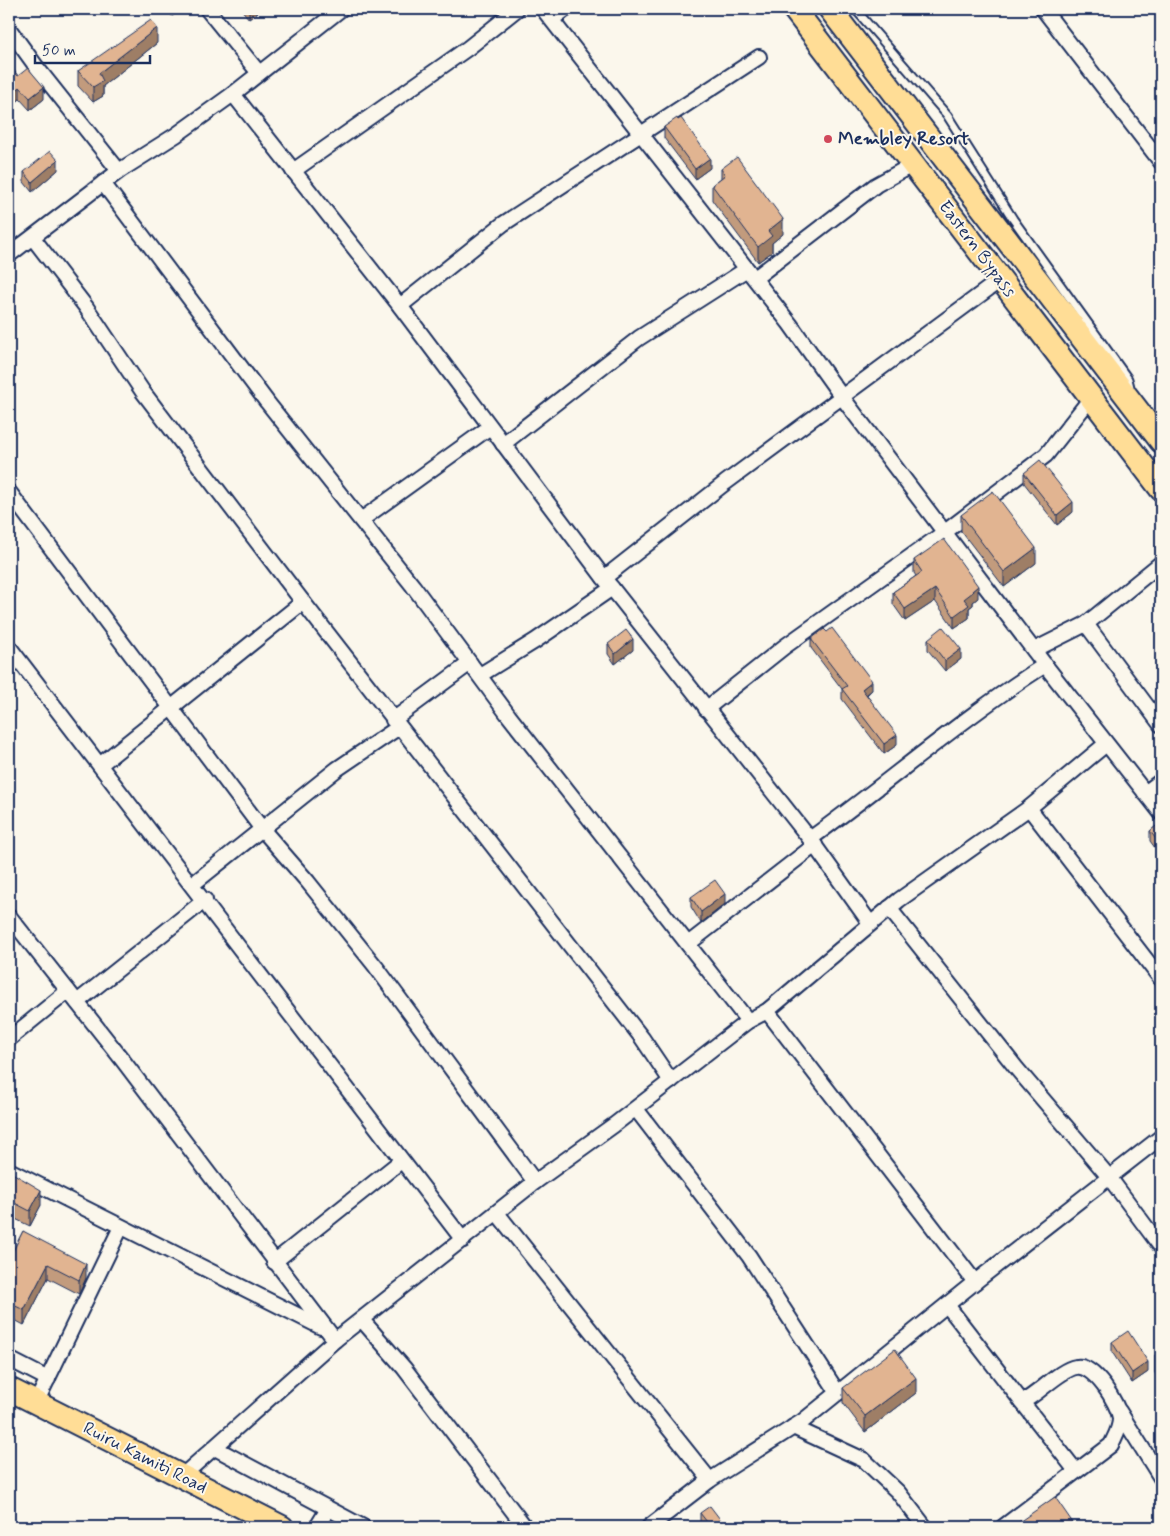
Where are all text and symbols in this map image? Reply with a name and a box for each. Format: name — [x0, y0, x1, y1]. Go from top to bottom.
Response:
scale bar — [35, 32, 150, 64]
text: 50 m — [42, 41, 76, 61]
place label: Membley Resort — [838, 127, 970, 151]
marker: Membley Resort — [822, 133, 834, 145]
street label: Eastern Bypass — [933, 196, 1021, 302]
street label: Ruiru Kamiti Road — [79, 1416, 211, 1500]

